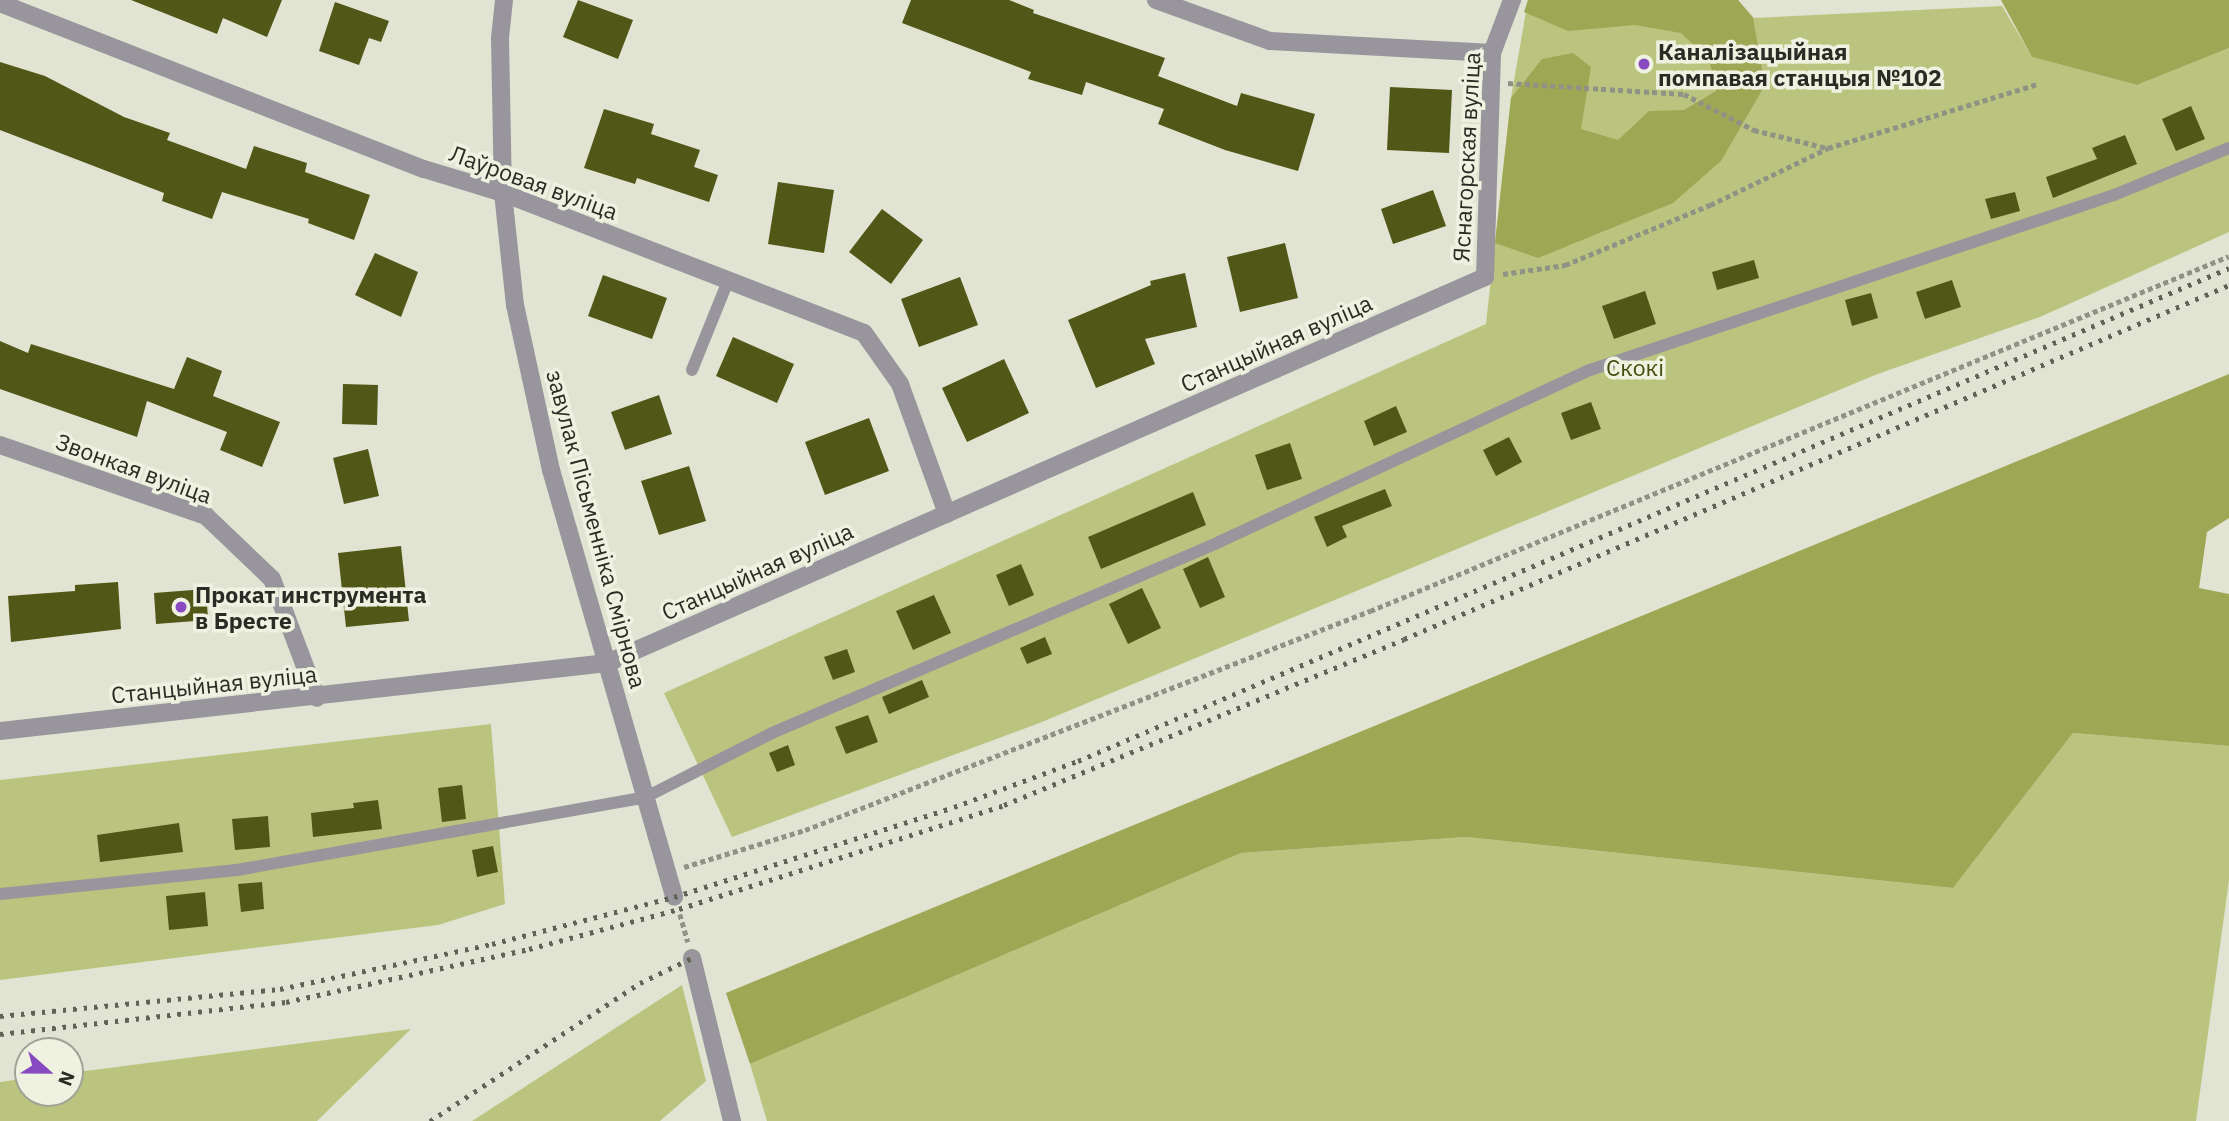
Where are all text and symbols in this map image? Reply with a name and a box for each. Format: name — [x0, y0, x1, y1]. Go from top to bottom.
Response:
place label: Каналізацыйная помпавая станцыя №102 — [1658, 37, 1942, 91]
street label: Яснагорская вуліца — [1447, 51, 1485, 263]
marker: Каналізацыйная помпавая станцыя №102 — [1636, 56, 1652, 72]
street label: Лаўровая вуліца — [446, 139, 622, 225]
street label: Станцыйная вуліца — [1176, 288, 1376, 398]
park label: Скокі — [1606, 353, 1664, 381]
street label: завулак Пісьменніка Смірнова — [541, 367, 653, 691]
street label: Звонкая вуліца — [52, 427, 216, 509]
street label: Станцыйная вуліца — [657, 516, 857, 626]
place label: Прокат инструмента в Бресте — [195, 580, 427, 634]
marker: Прокат инструмента в Бресте — [173, 599, 189, 615]
street label: Станцыйная вуліца — [110, 659, 318, 709]
north arrow — [14, 1037, 84, 1107]
text: N — [53, 1068, 80, 1090]

